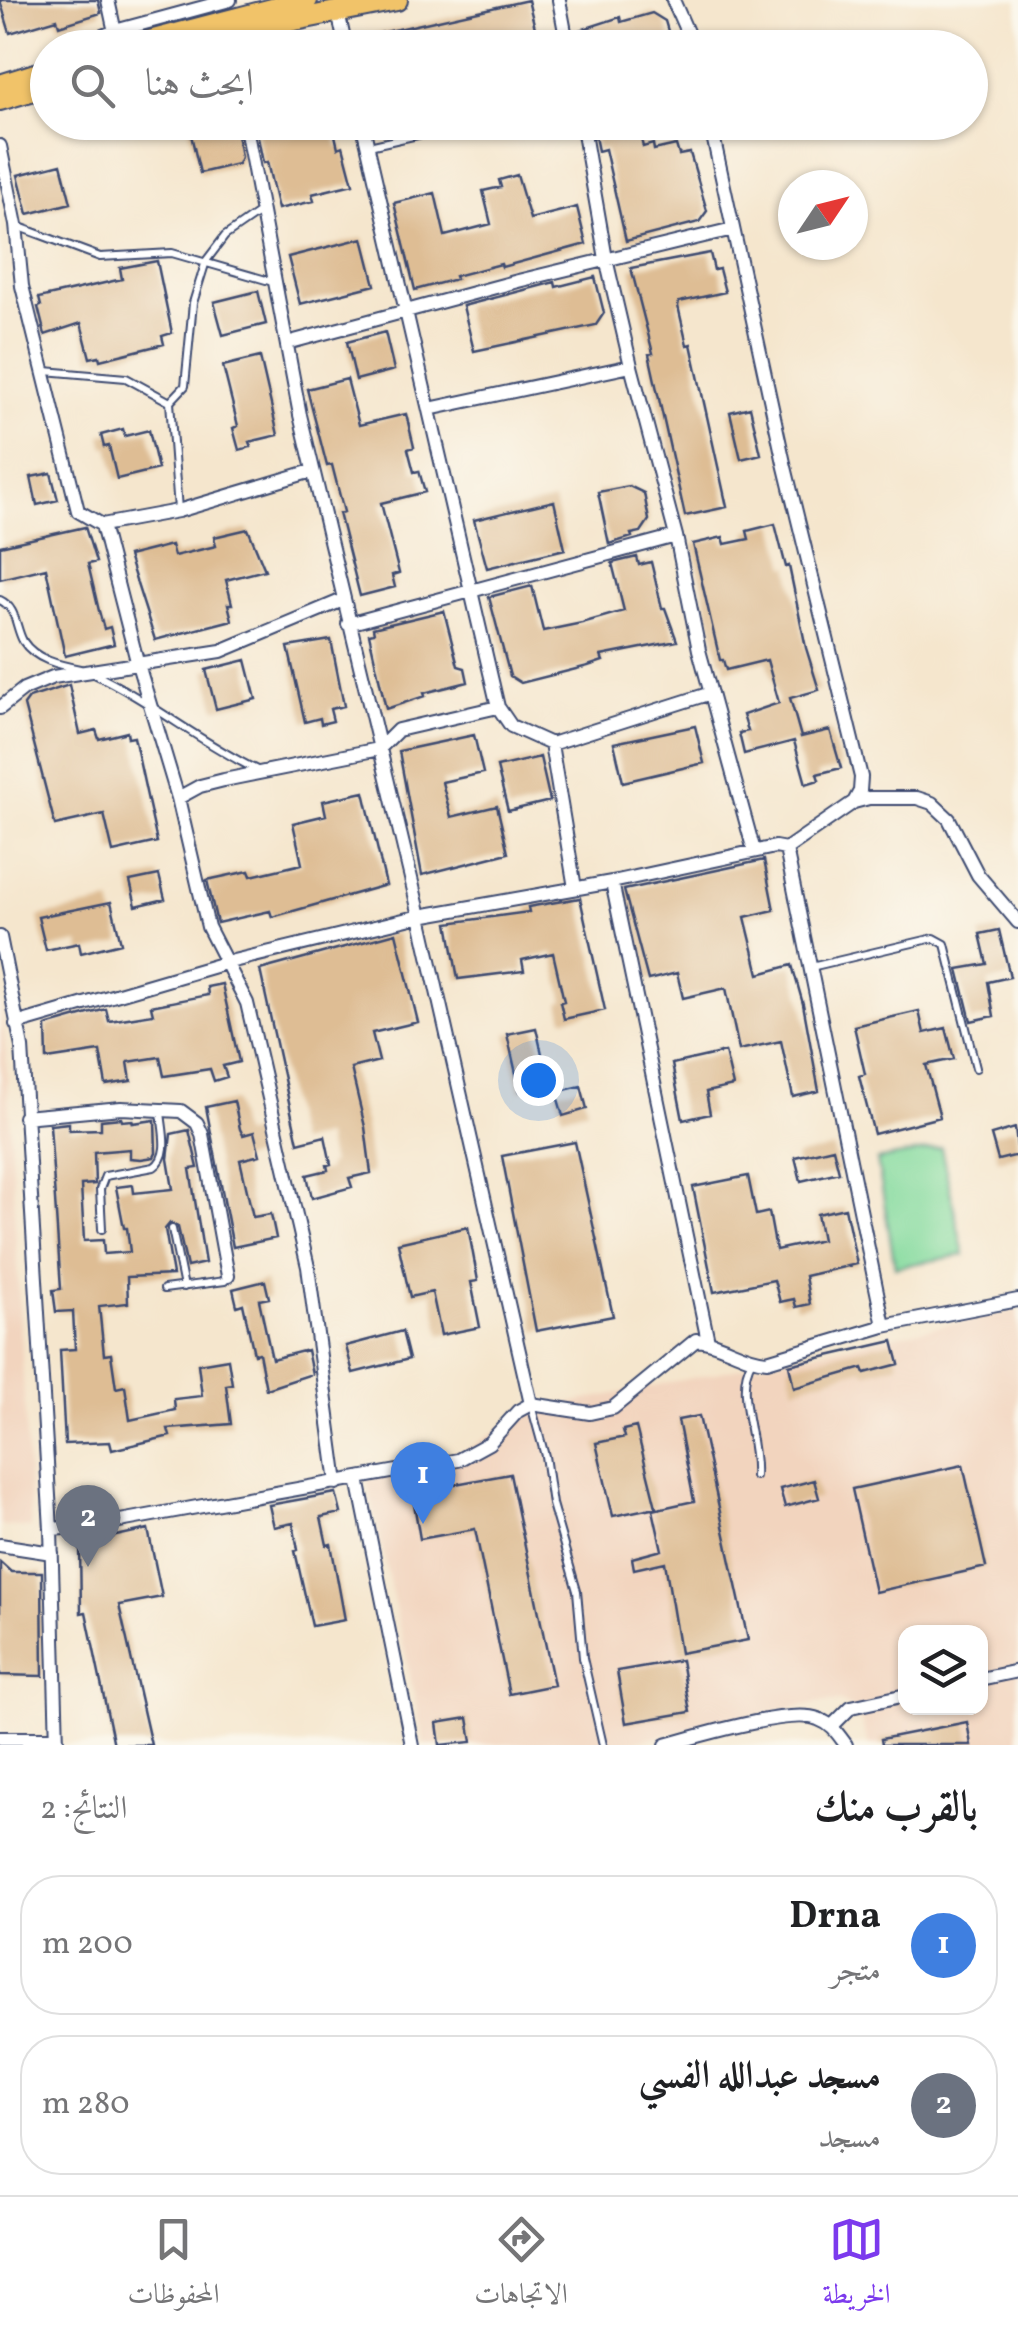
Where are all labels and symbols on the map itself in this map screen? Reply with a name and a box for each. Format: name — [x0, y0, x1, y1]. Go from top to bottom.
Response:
north arrow — [778, 170, 868, 260]
your location — [513, 1055, 564, 1106]
pin: 1 — [390, 1442, 456, 1524]
pin: 2 — [56, 1484, 120, 1567]

